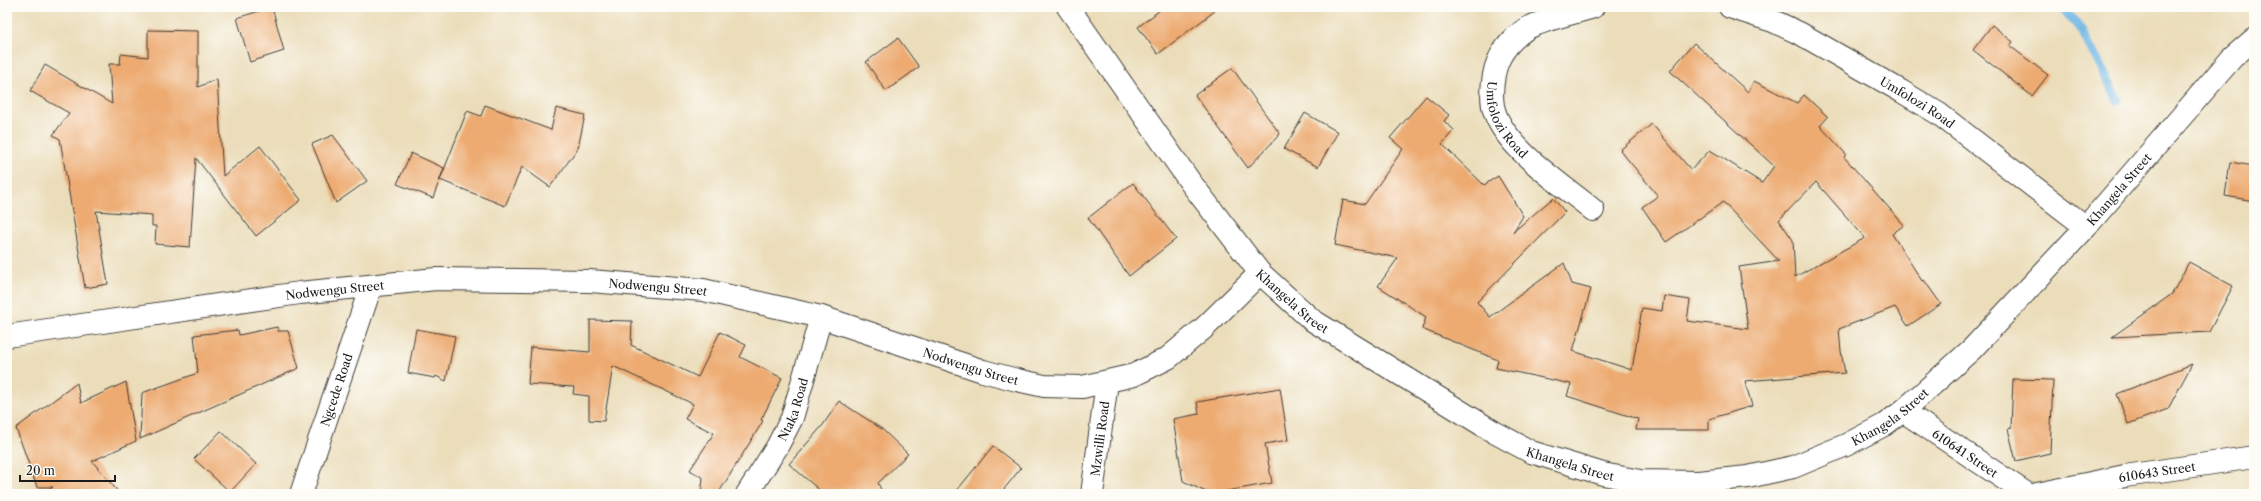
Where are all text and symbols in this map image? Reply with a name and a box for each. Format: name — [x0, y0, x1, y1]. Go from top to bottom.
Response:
street label: Umfolozi Road — [1877, 73, 1958, 131]
street label: Umfolozi Road — [1484, 80, 1532, 161]
street label: Khangela Street — [2083, 149, 2155, 228]
street label: Khangela Street — [1253, 266, 1332, 336]
street label: Nodwengu Street — [608, 275, 710, 298]
street label: Nodwengu Street — [284, 277, 385, 303]
street label: Nodwengu Street — [921, 344, 1021, 388]
street label: Ngcede Road — [317, 351, 356, 428]
street label: Ntaka Road — [774, 375, 811, 443]
street label: Khangela Street — [1849, 384, 1932, 448]
street label: Mzwilli Road — [1087, 399, 1112, 477]
street label: 610641 Street — [1930, 425, 2002, 481]
street label: Khangela Street — [1525, 444, 1616, 484]
scale bar — [20, 457, 115, 483]
street label: 610643 Street — [2117, 458, 2197, 485]
text: 20 m — [26, 463, 55, 478]

